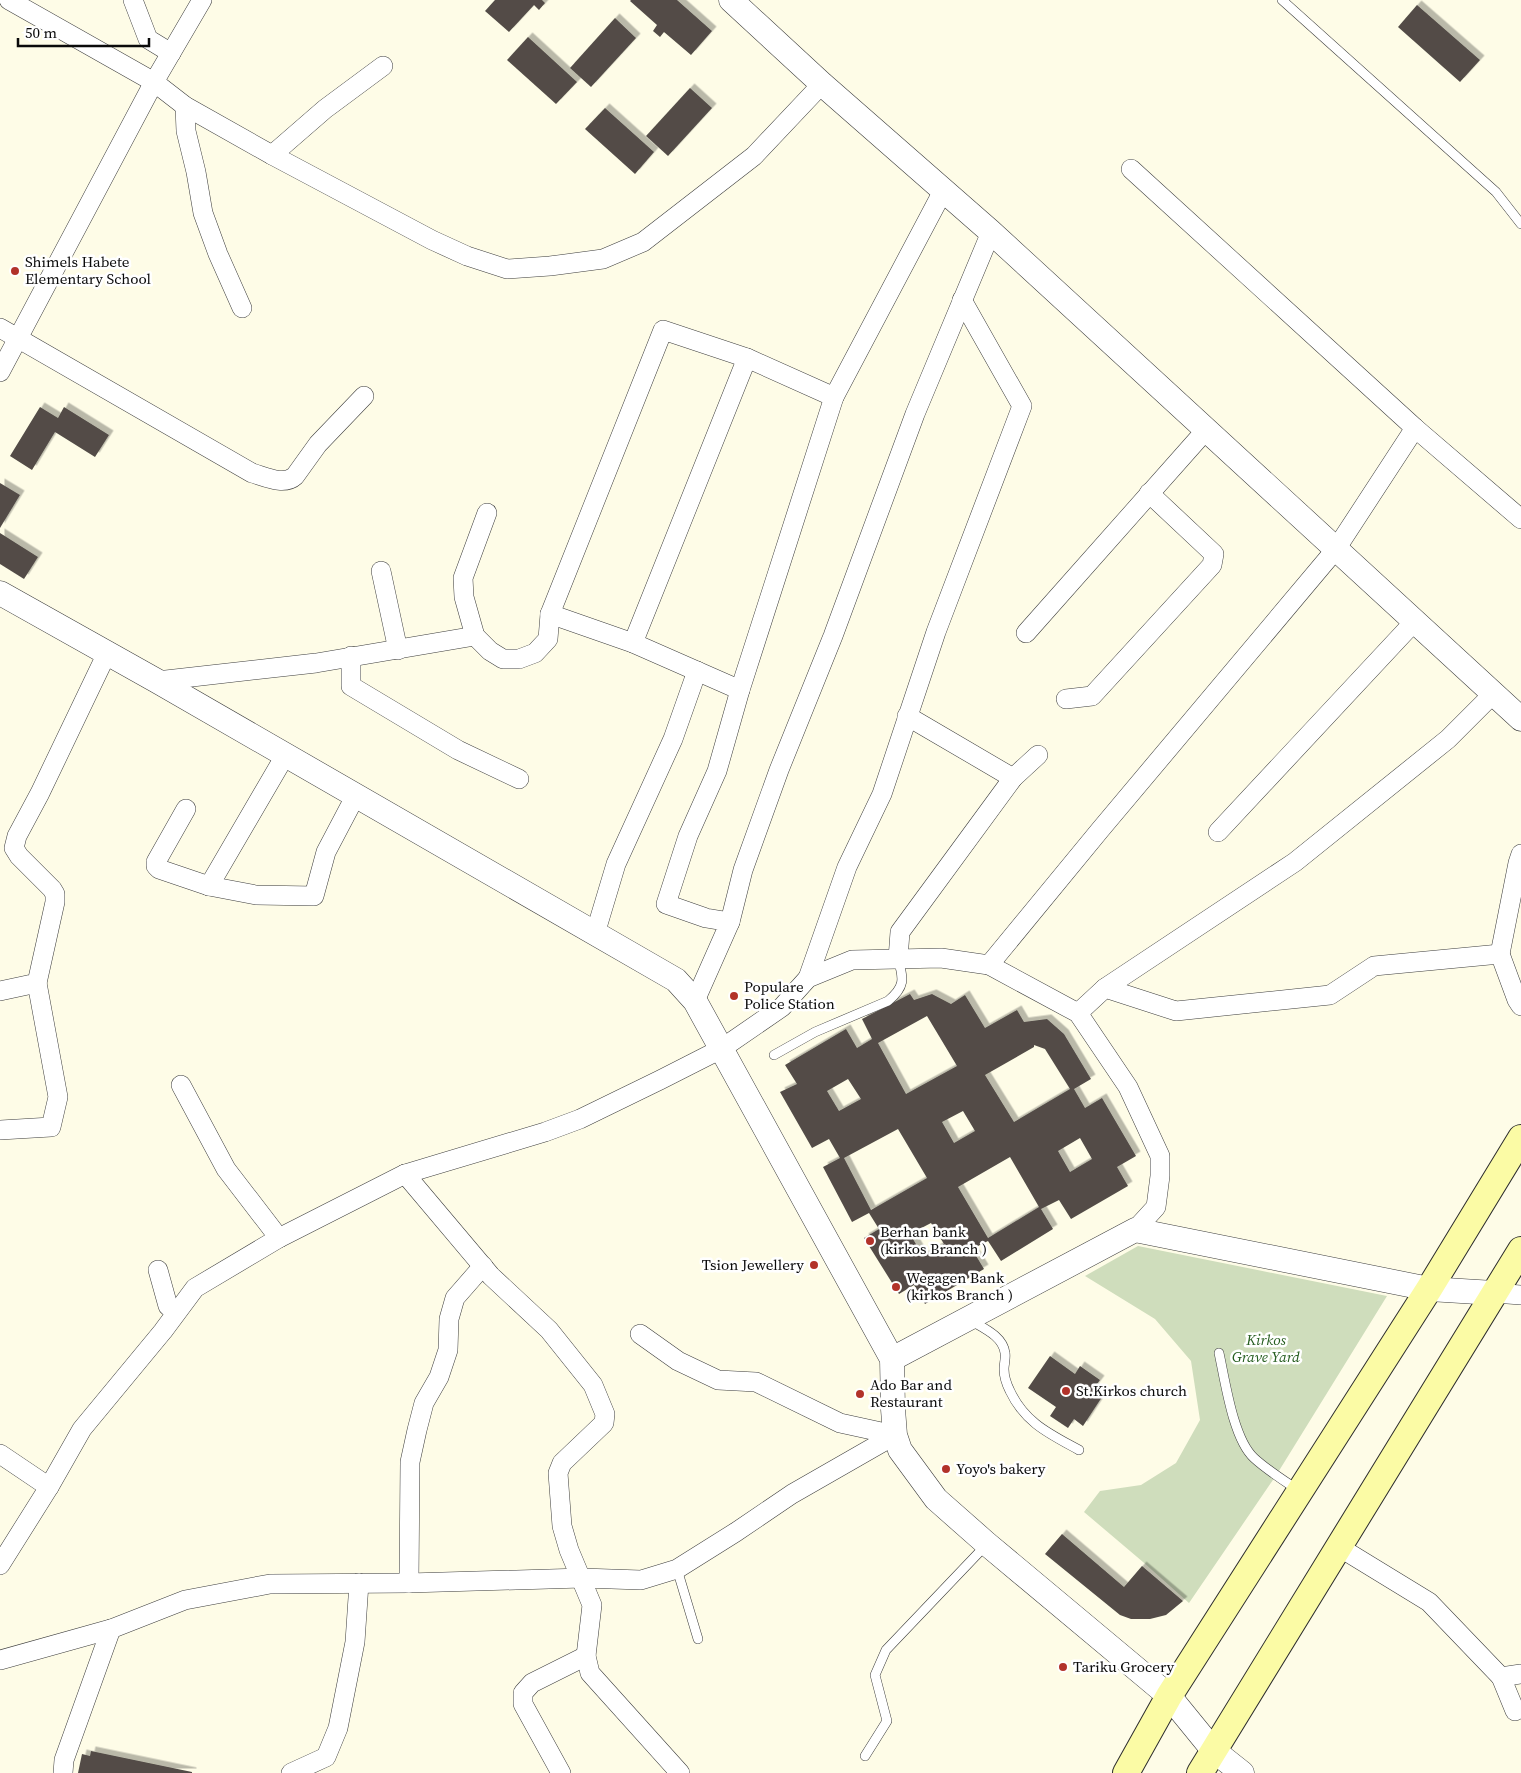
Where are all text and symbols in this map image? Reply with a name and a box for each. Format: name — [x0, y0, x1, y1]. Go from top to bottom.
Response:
scale bar — [18, 15, 149, 47]
text: 50 m — [25, 22, 57, 43]
place label: Shimels Habete Elementary School — [25, 251, 152, 289]
marker: Shimels Habete Elementary School — [9, 265, 21, 277]
place label: Populare Police Station — [744, 976, 835, 1014]
marker: Populare Police Station — [728, 990, 740, 1002]
place label: Berhan bank (kirkos Branch ) — [880, 1221, 987, 1259]
marker: Berhan bank (kirkos Branch ) — [864, 1235, 876, 1247]
place label: Tsion Jewellery — [702, 1254, 804, 1275]
marker: Tsion Jewellery — [808, 1259, 820, 1271]
place label: Wegagen Bank (kirkos Branch ) — [906, 1267, 1013, 1305]
marker: Wegagen Bank (kirkos Branch ) — [890, 1281, 902, 1293]
park label: Kirkos Grave Yard — [1232, 1329, 1300, 1367]
place label: Ado Bar and Restaurant — [870, 1374, 952, 1412]
place label: St.Kirkos church — [1076, 1380, 1187, 1401]
marker: St.Kirkos church — [1060, 1385, 1072, 1397]
marker: Ado Bar and Restaurant — [854, 1388, 866, 1400]
place label: Yoyo's bakery — [956, 1458, 1046, 1479]
marker: Yoyo's bakery — [940, 1463, 952, 1475]
place label: Tariku Grocery — [1073, 1656, 1174, 1677]
marker: Tariku Grocery — [1057, 1661, 1069, 1673]

